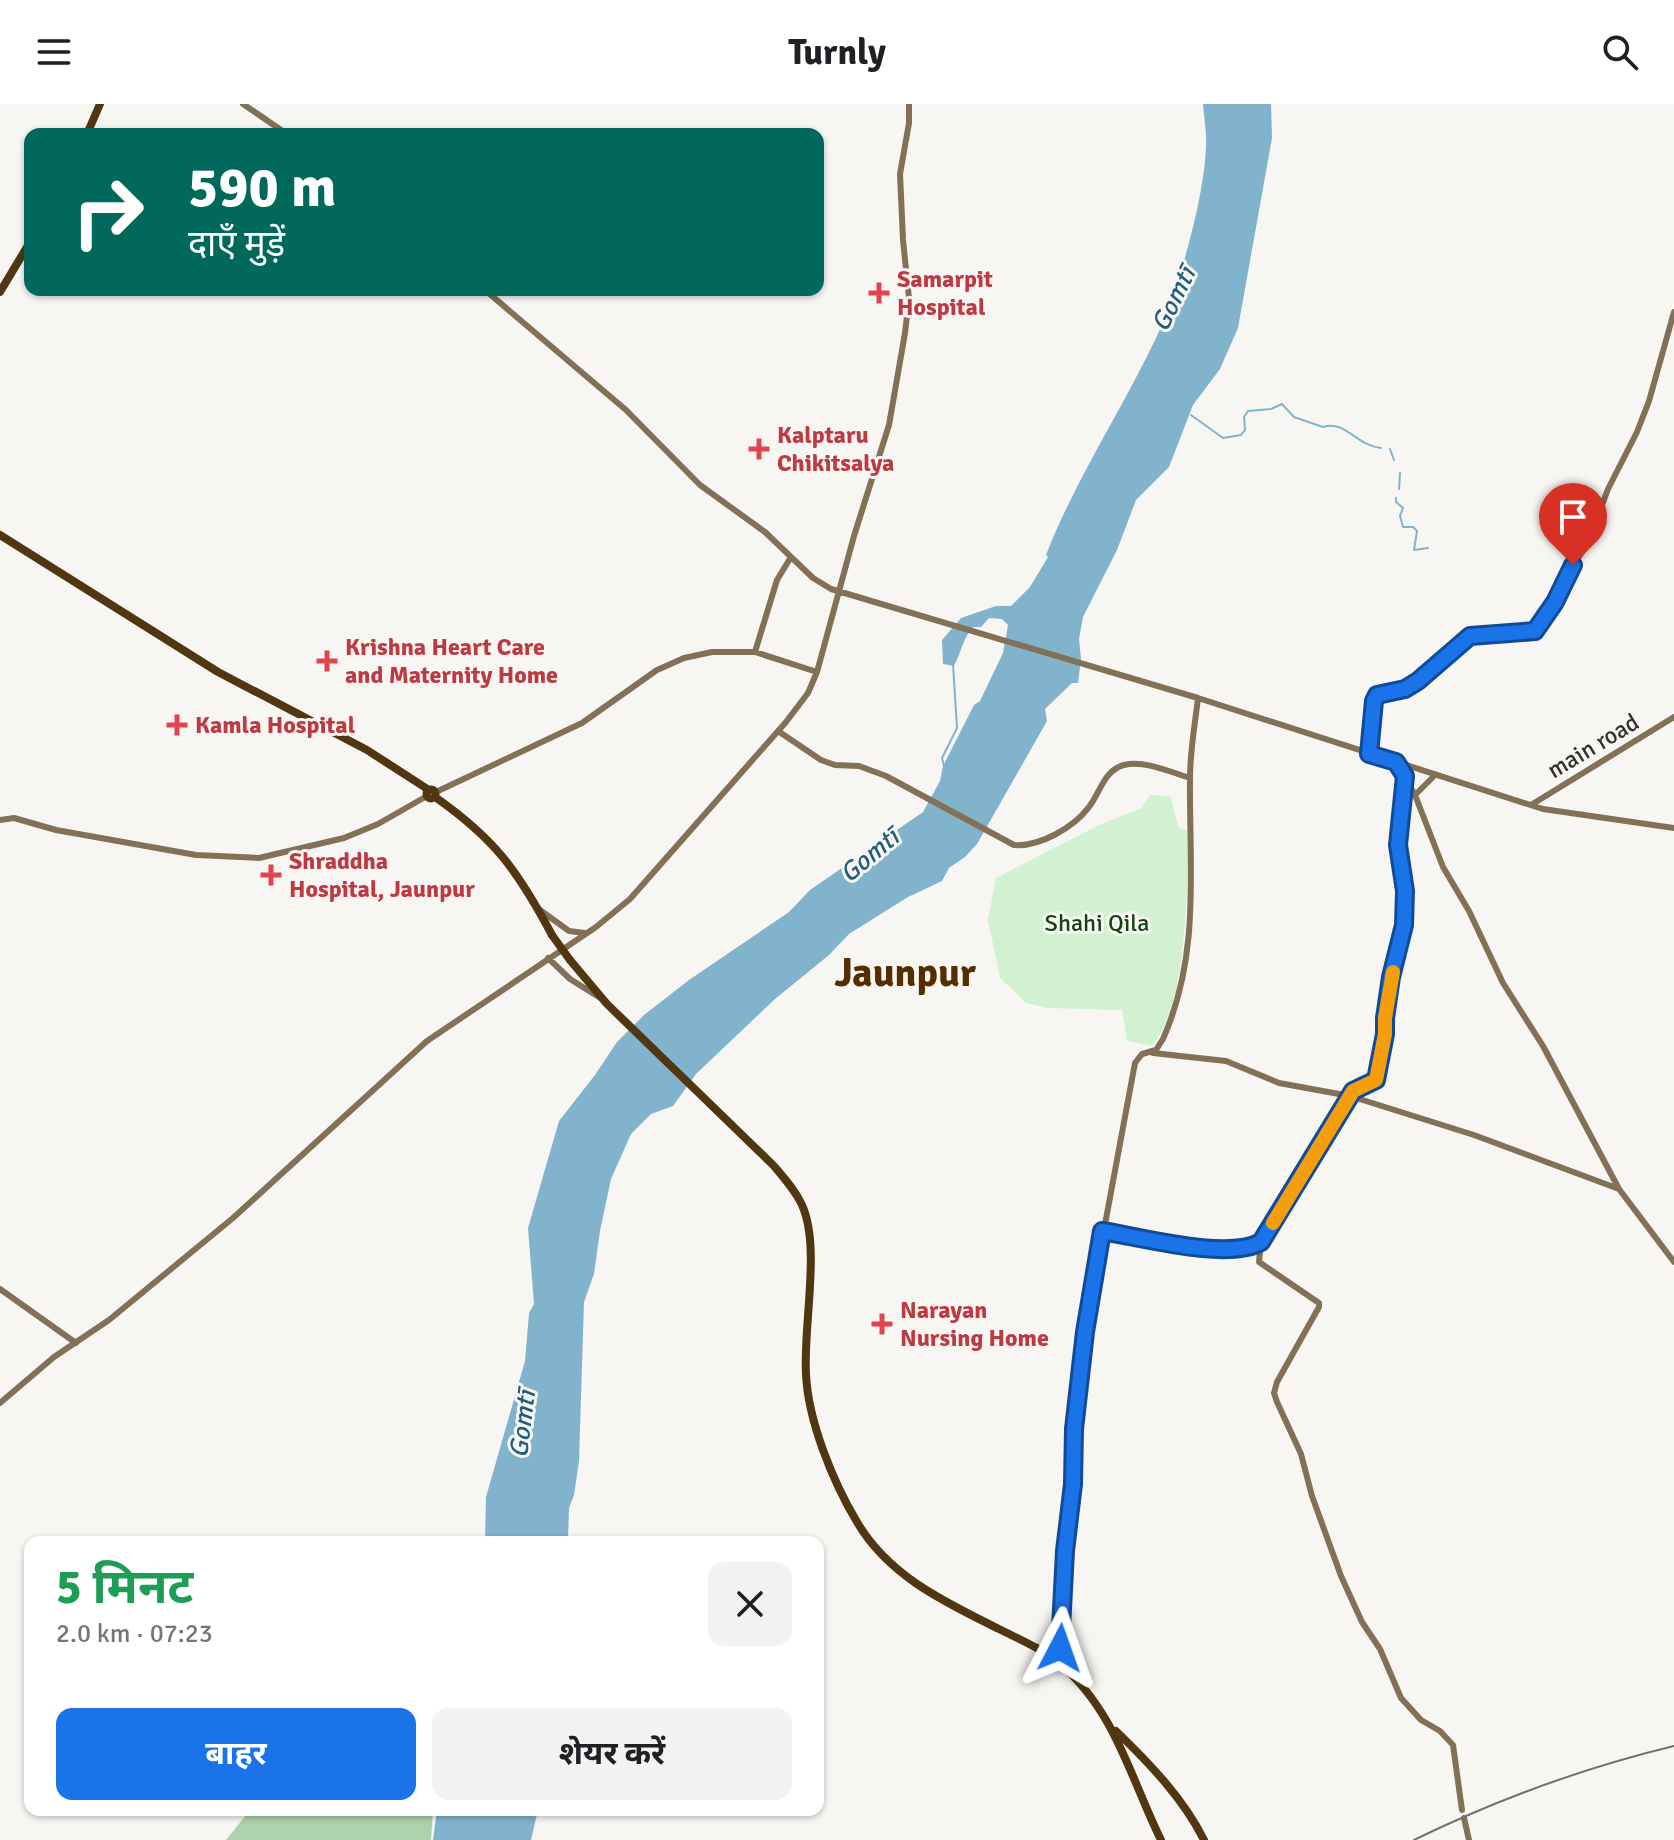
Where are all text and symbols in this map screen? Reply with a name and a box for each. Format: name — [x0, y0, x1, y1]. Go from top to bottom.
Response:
icon: menu — [32, 30, 76, 74]
text: Turnly — [788, 30, 886, 75]
icon: search — [1598, 30, 1642, 74]
text: 590 m — [188, 153, 336, 222]
icon: right — [56, 160, 160, 264]
text: दाएँ मुड़ें — [188, 222, 285, 267]
water label: Gomtī — [1145, 258, 1205, 337]
place label: Samarpit Hospital — [897, 264, 993, 322]
marker: Samarpit Hospital — [868, 282, 890, 304]
place label: Kalptaru Chikitsalya — [777, 420, 894, 478]
marker: Kalptaru Chikitsalya — [748, 438, 770, 460]
pin — [1539, 483, 1607, 565]
icon: arrive — [1551, 495, 1595, 539]
place label: Krishna Heart Care and Maternity Home — [345, 632, 558, 690]
marker: Krishna Heart Care and Maternity Home — [316, 650, 338, 672]
street label: main road — [1542, 707, 1644, 785]
place label: Kamla Hospital — [195, 710, 356, 740]
marker: Kamla Hospital — [166, 714, 188, 736]
water label: Gomtī — [834, 819, 910, 890]
place label: Shraddha Hospital, Jaunpur — [289, 846, 475, 904]
marker: Shraddha Hospital, Jaunpur — [260, 864, 282, 886]
park label: Shahi Qila — [1045, 908, 1149, 938]
district label: Jaunpur — [834, 948, 976, 998]
place label: Narayan Nursing Home — [900, 1295, 1049, 1353]
marker: Narayan Nursing Home — [871, 1313, 893, 1335]
water label: Gomtī — [503, 1384, 544, 1459]
text: 5 मिनट — [56, 1558, 193, 1617]
button: close — [708, 1562, 792, 1646]
position arrow — [1018, 1606, 1102, 1690]
text: 2.0 km · 07:23 — [56, 1618, 213, 1650]
button: बाहर — [56, 1708, 416, 1800]
button: शेयर करें — [432, 1708, 792, 1800]

